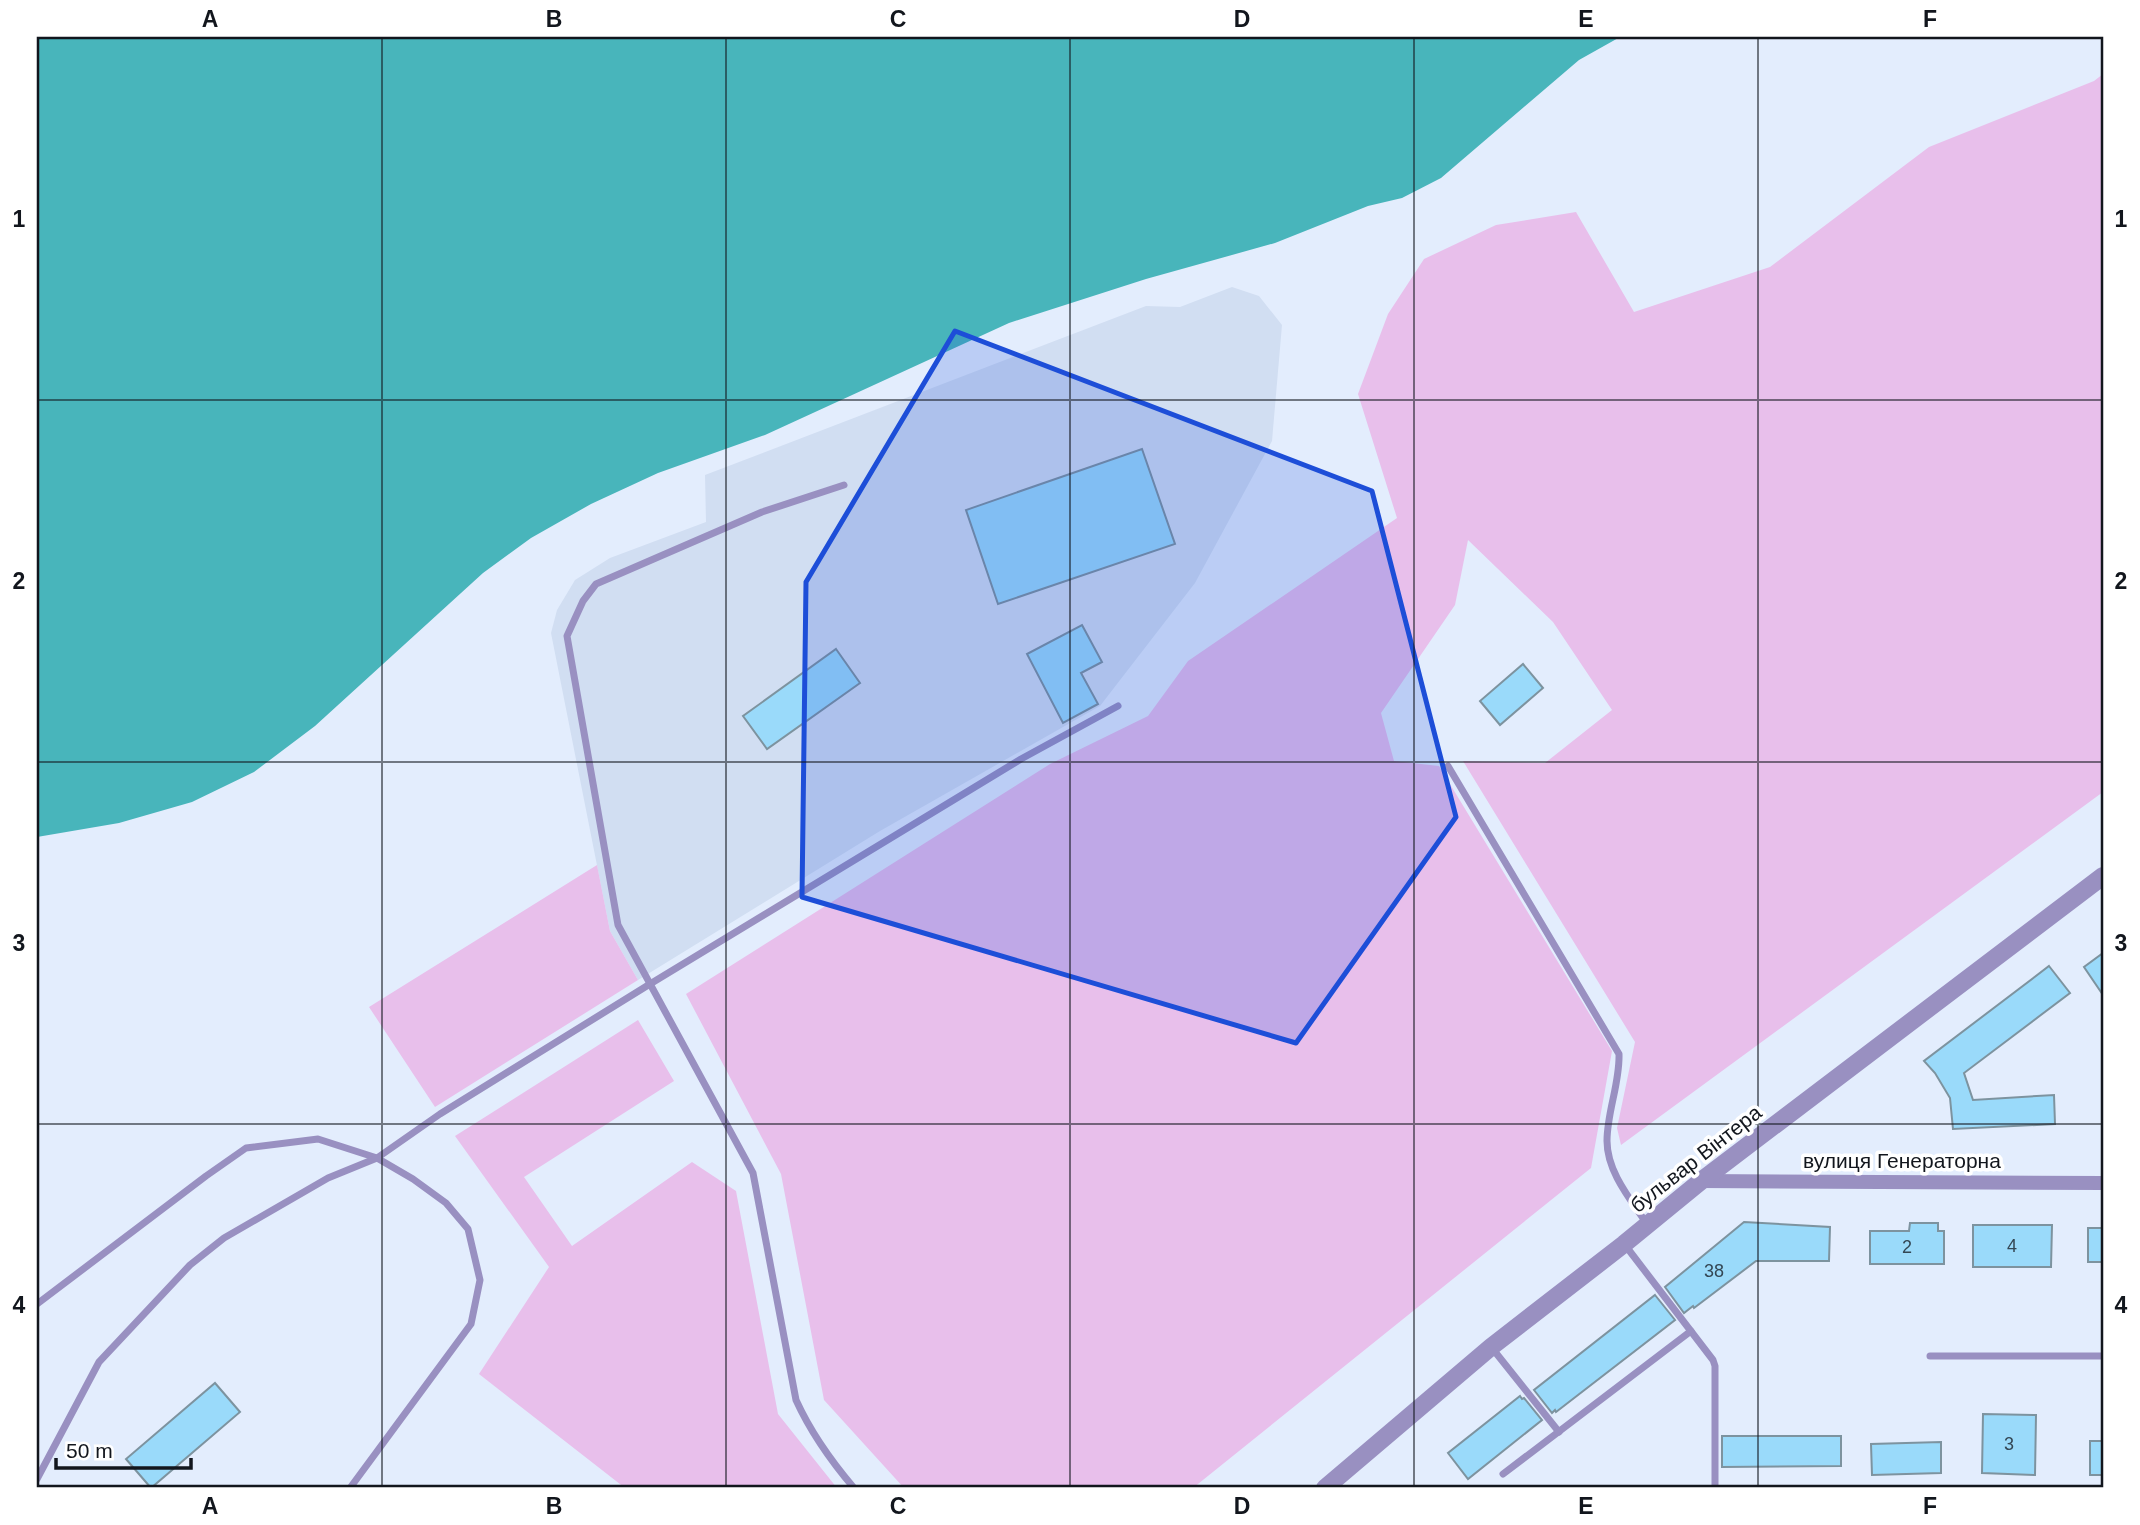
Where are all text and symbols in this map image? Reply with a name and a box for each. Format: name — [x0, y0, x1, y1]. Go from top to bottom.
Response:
text: A — [202, 6, 218, 32]
text: B — [546, 6, 562, 32]
text: C — [890, 6, 906, 32]
text: D — [1234, 6, 1250, 32]
text: E — [1578, 6, 1594, 32]
text: F — [1923, 6, 1937, 32]
text: 1 — [13, 206, 26, 232]
text: 1 — [2115, 206, 2128, 232]
text: 2 — [13, 568, 25, 594]
text: 2 — [2115, 568, 2127, 594]
text: 3 — [13, 930, 25, 956]
text: 3 — [2115, 930, 2127, 956]
street label: бульвар Вінтера — [1626, 1100, 1766, 1217]
street label: вулиця Генераторна — [1803, 1149, 2001, 1172]
house number: 4 — [2007, 1236, 2017, 1256]
house number: 2 — [1902, 1237, 1912, 1257]
house number: 38 — [1704, 1261, 1724, 1281]
text: 4 — [13, 1292, 26, 1318]
text: 4 — [2115, 1292, 2128, 1318]
scale bar — [56, 1427, 191, 1471]
house number: 3 — [2004, 1434, 2014, 1454]
text: 50 m — [66, 1439, 113, 1462]
text: A — [202, 1493, 218, 1519]
text: B — [546, 1493, 562, 1519]
text: C — [890, 1493, 906, 1519]
text: D — [1234, 1493, 1250, 1519]
text: E — [1578, 1493, 1594, 1519]
text: F — [1923, 1493, 1937, 1519]

